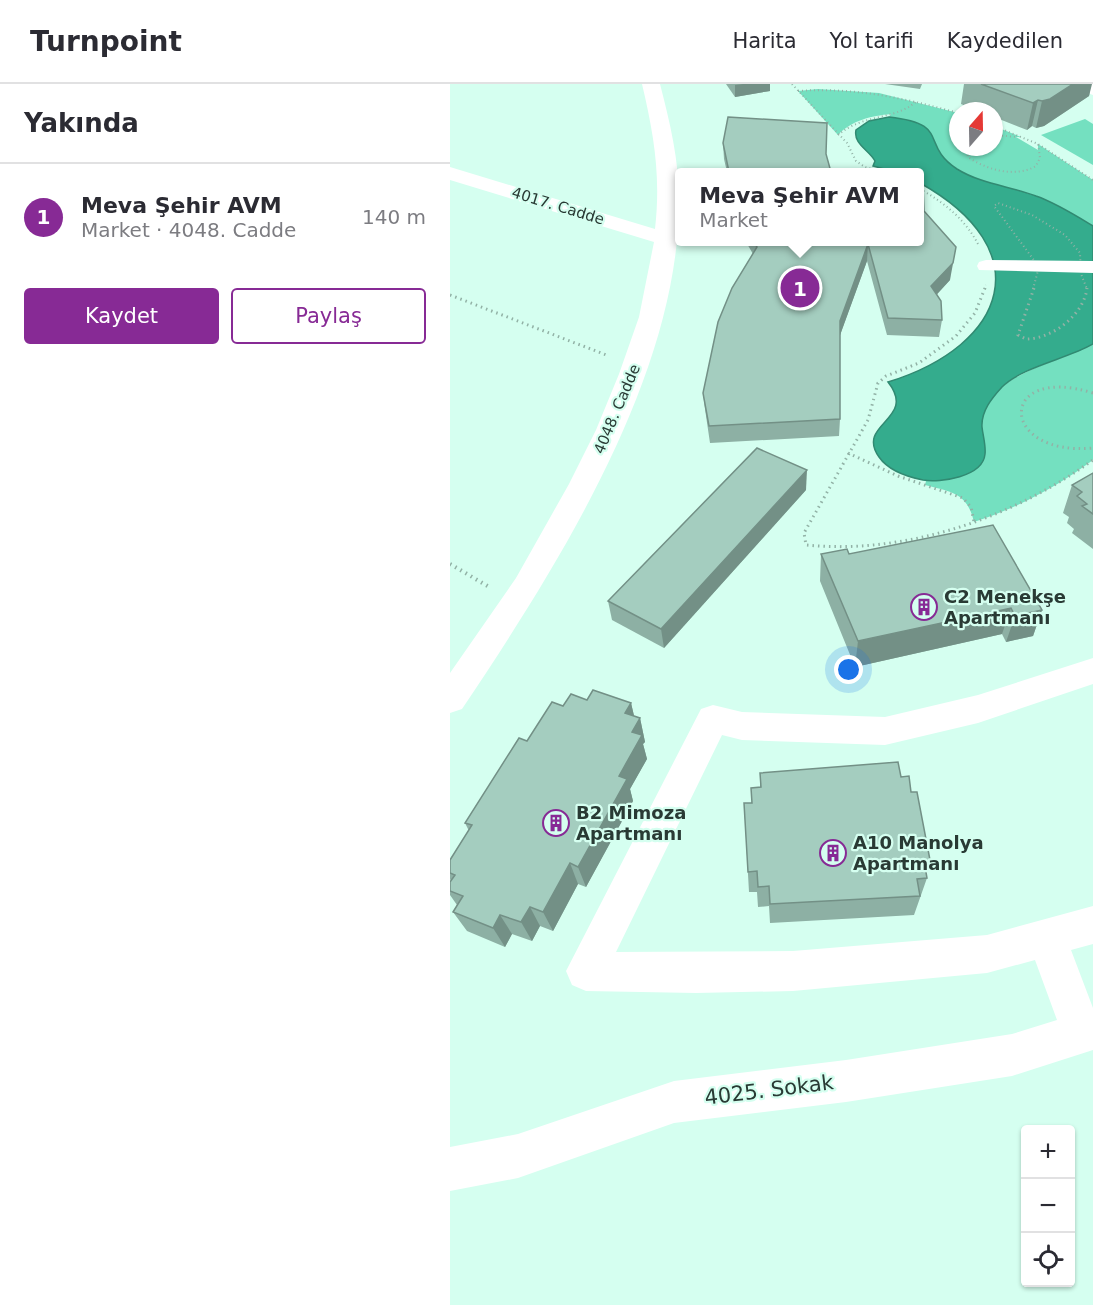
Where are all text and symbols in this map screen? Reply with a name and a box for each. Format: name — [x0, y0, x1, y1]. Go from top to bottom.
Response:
text: Turnpoint — [30, 25, 182, 58]
text: Harita — [732, 29, 797, 53]
text: Yol tarifi — [830, 29, 914, 53]
text: Kaydedilen — [947, 29, 1063, 53]
north arrow — [949, 102, 1003, 156]
text: Yakında — [24, 108, 139, 138]
popup — [675, 168, 924, 246]
street label: 4017. Cadde — [510, 183, 606, 229]
text: Meva Şehir AVM — [699, 183, 900, 208]
text: Meva Şehir AVM — [81, 193, 282, 218]
text: 1 — [37, 205, 50, 229]
text: 140 m — [362, 205, 426, 229]
text: Market — [699, 208, 768, 232]
text: Market · 4048. Cadde — [81, 218, 296, 242]
pin: 1 — [780, 266, 820, 310]
button: Kaydet — [24, 288, 219, 344]
button: Paylaş — [231, 288, 426, 344]
street label: 4048. Cadde — [590, 361, 644, 457]
place label: C2 Menekşe Apartmanı — [944, 586, 1066, 628]
building icon: C2 Menekşe Apartmanı — [909, 592, 939, 622]
your location — [834, 655, 863, 684]
place label: B2 Mimoza Apartmanı — [576, 802, 686, 844]
building icon: B2 Mimoza Apartmanı — [541, 808, 571, 838]
place label: A10 Manolya Apartmanı — [853, 832, 984, 874]
building icon: A10 Manolya Apartmanı — [818, 838, 848, 868]
street label: 4025. Sokak — [703, 1070, 836, 1110]
map controls — [1021, 1125, 1075, 1287]
button: + — [1021, 1125, 1075, 1179]
button: − — [1021, 1179, 1075, 1233]
button: locate — [1021, 1233, 1075, 1287]

